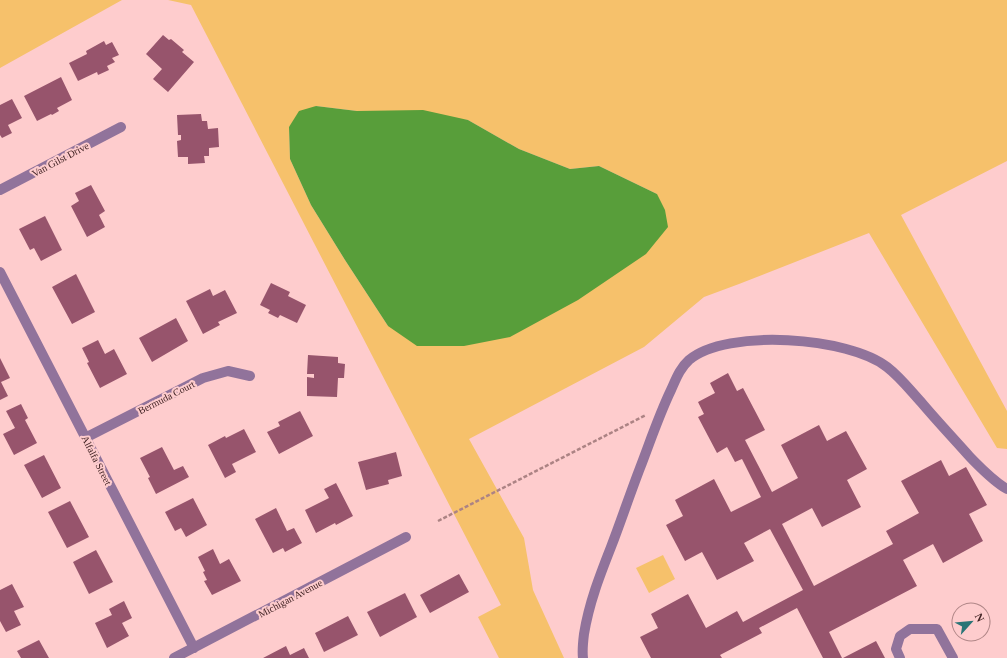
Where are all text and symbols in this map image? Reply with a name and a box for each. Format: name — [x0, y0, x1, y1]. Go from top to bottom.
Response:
street label: Van Gilst Drive — [30, 140, 91, 179]
street label: Bermuda Court — [136, 378, 197, 416]
street label: Alfalfa Street — [79, 434, 114, 487]
street label: Michigan Avenue — [256, 577, 324, 620]
north arrow — [951, 602, 991, 642]
text: N — [973, 611, 987, 624]

